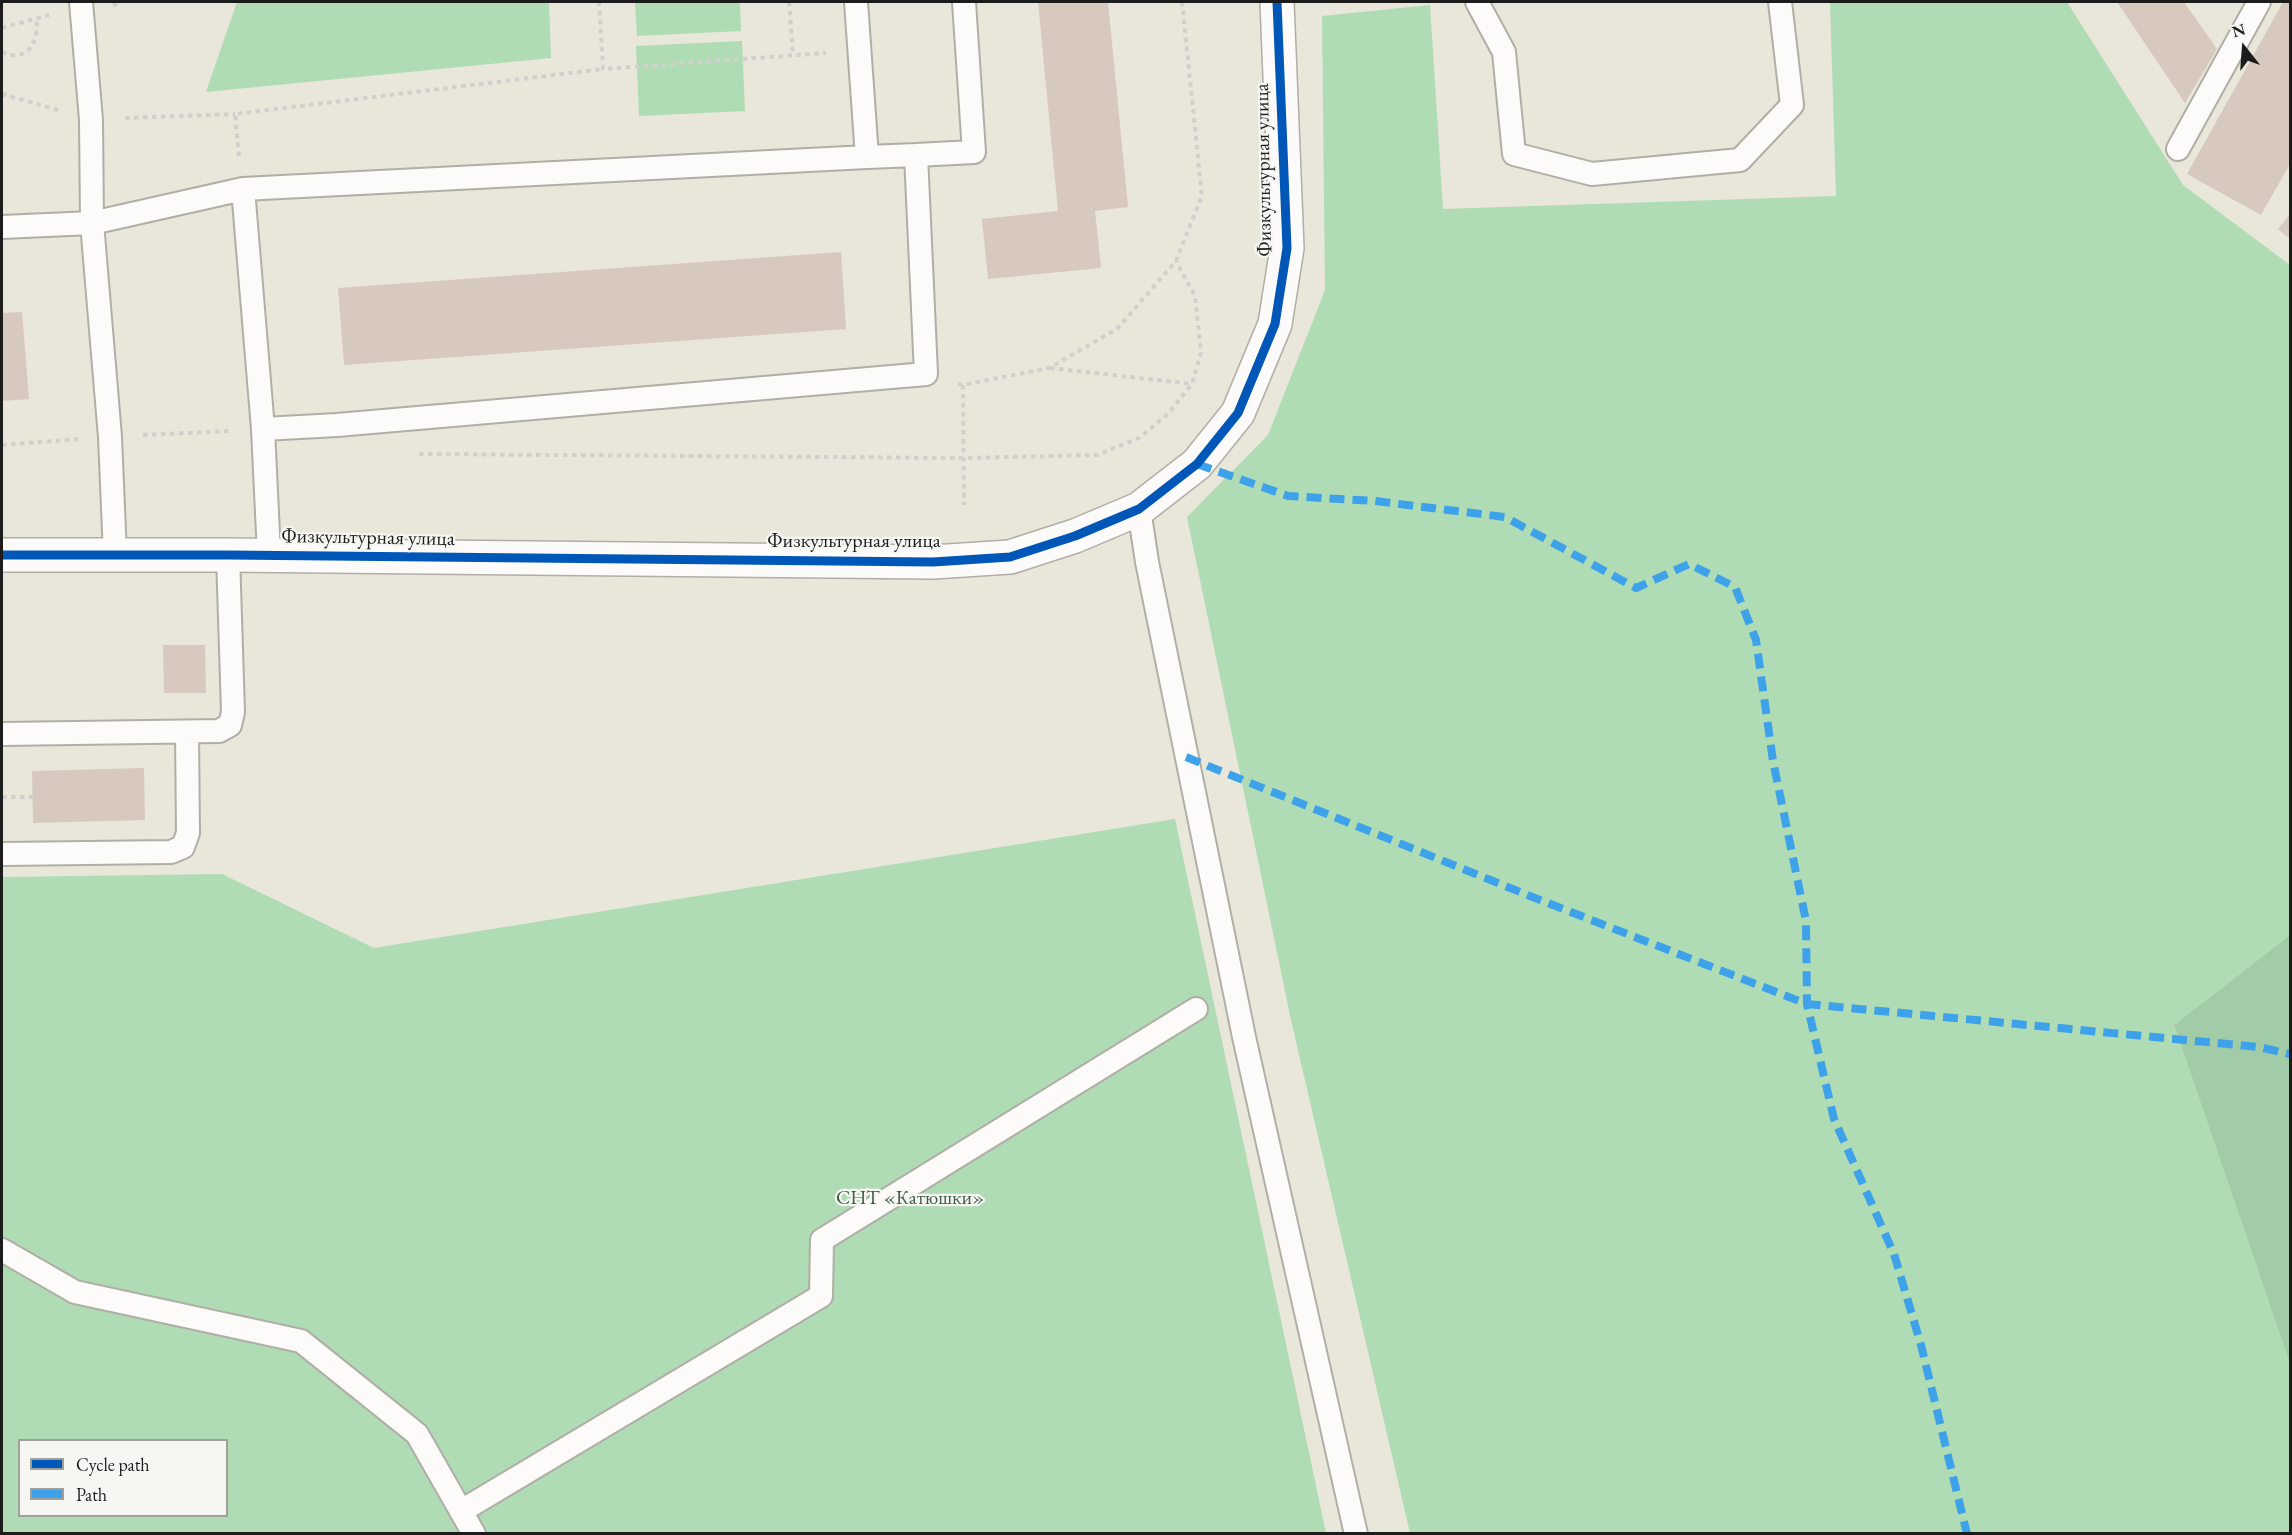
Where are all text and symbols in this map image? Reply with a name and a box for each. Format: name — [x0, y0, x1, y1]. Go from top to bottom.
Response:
north arrow — [2214, 18, 2274, 78]
text: N — [2229, 18, 2248, 42]
street label: Физкультурная улица — [1250, 83, 1278, 257]
street label: Физкультурная улица — [281, 524, 455, 552]
street label: Физкультурная улица — [767, 530, 941, 554]
park label: СНТ «Катюшки» — [836, 1187, 984, 1211]
legend — [18, 1439, 228, 1517]
text: Cycle path — [76, 1453, 150, 1476]
text: Path — [76, 1483, 107, 1506]

